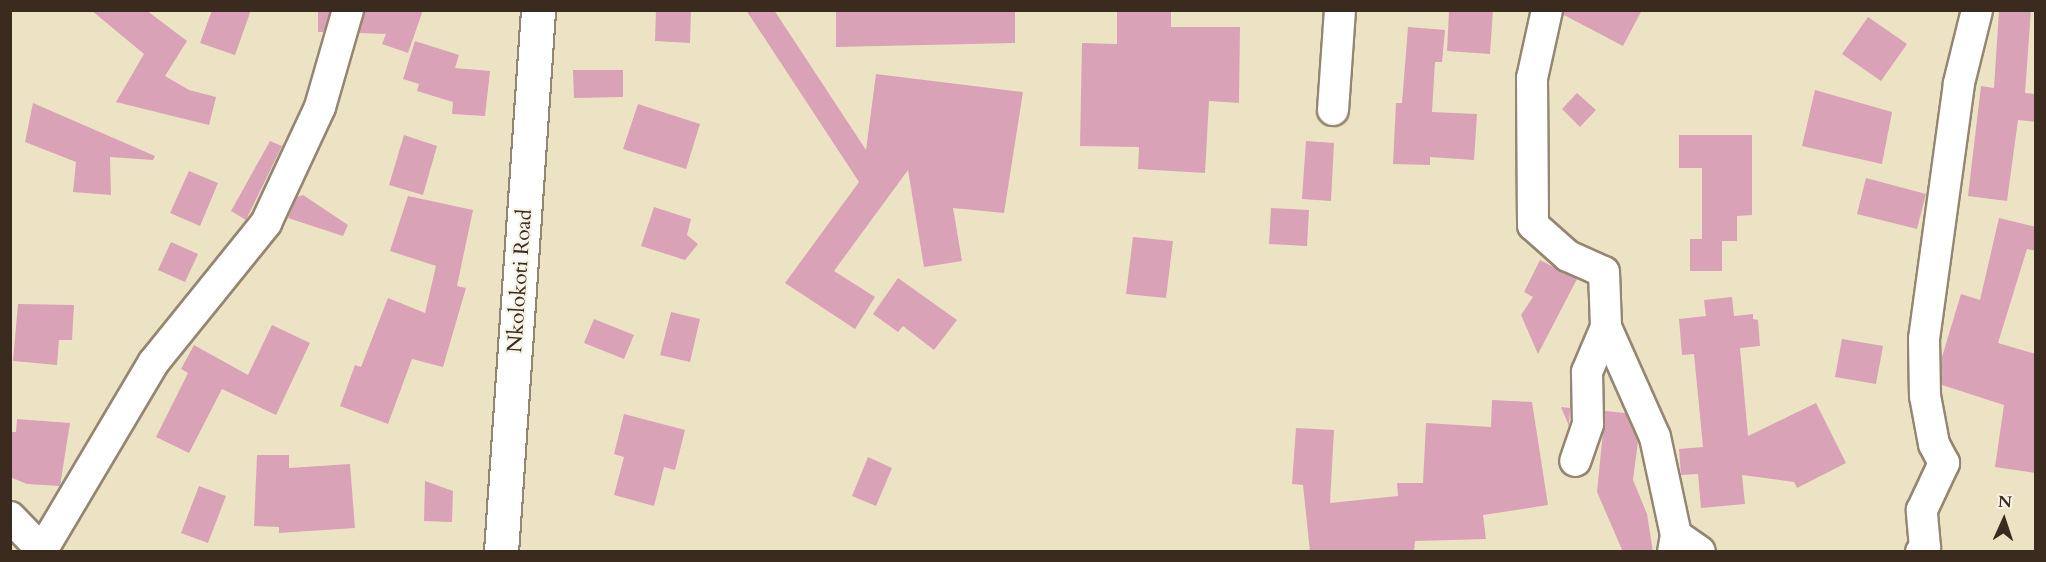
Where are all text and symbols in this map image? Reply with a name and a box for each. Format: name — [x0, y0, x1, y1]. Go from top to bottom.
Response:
street label: Nkolokoti Road — [502, 208, 538, 354]
north arrow — [1974, 490, 2034, 550]
text: N — [1997, 491, 2012, 513]

